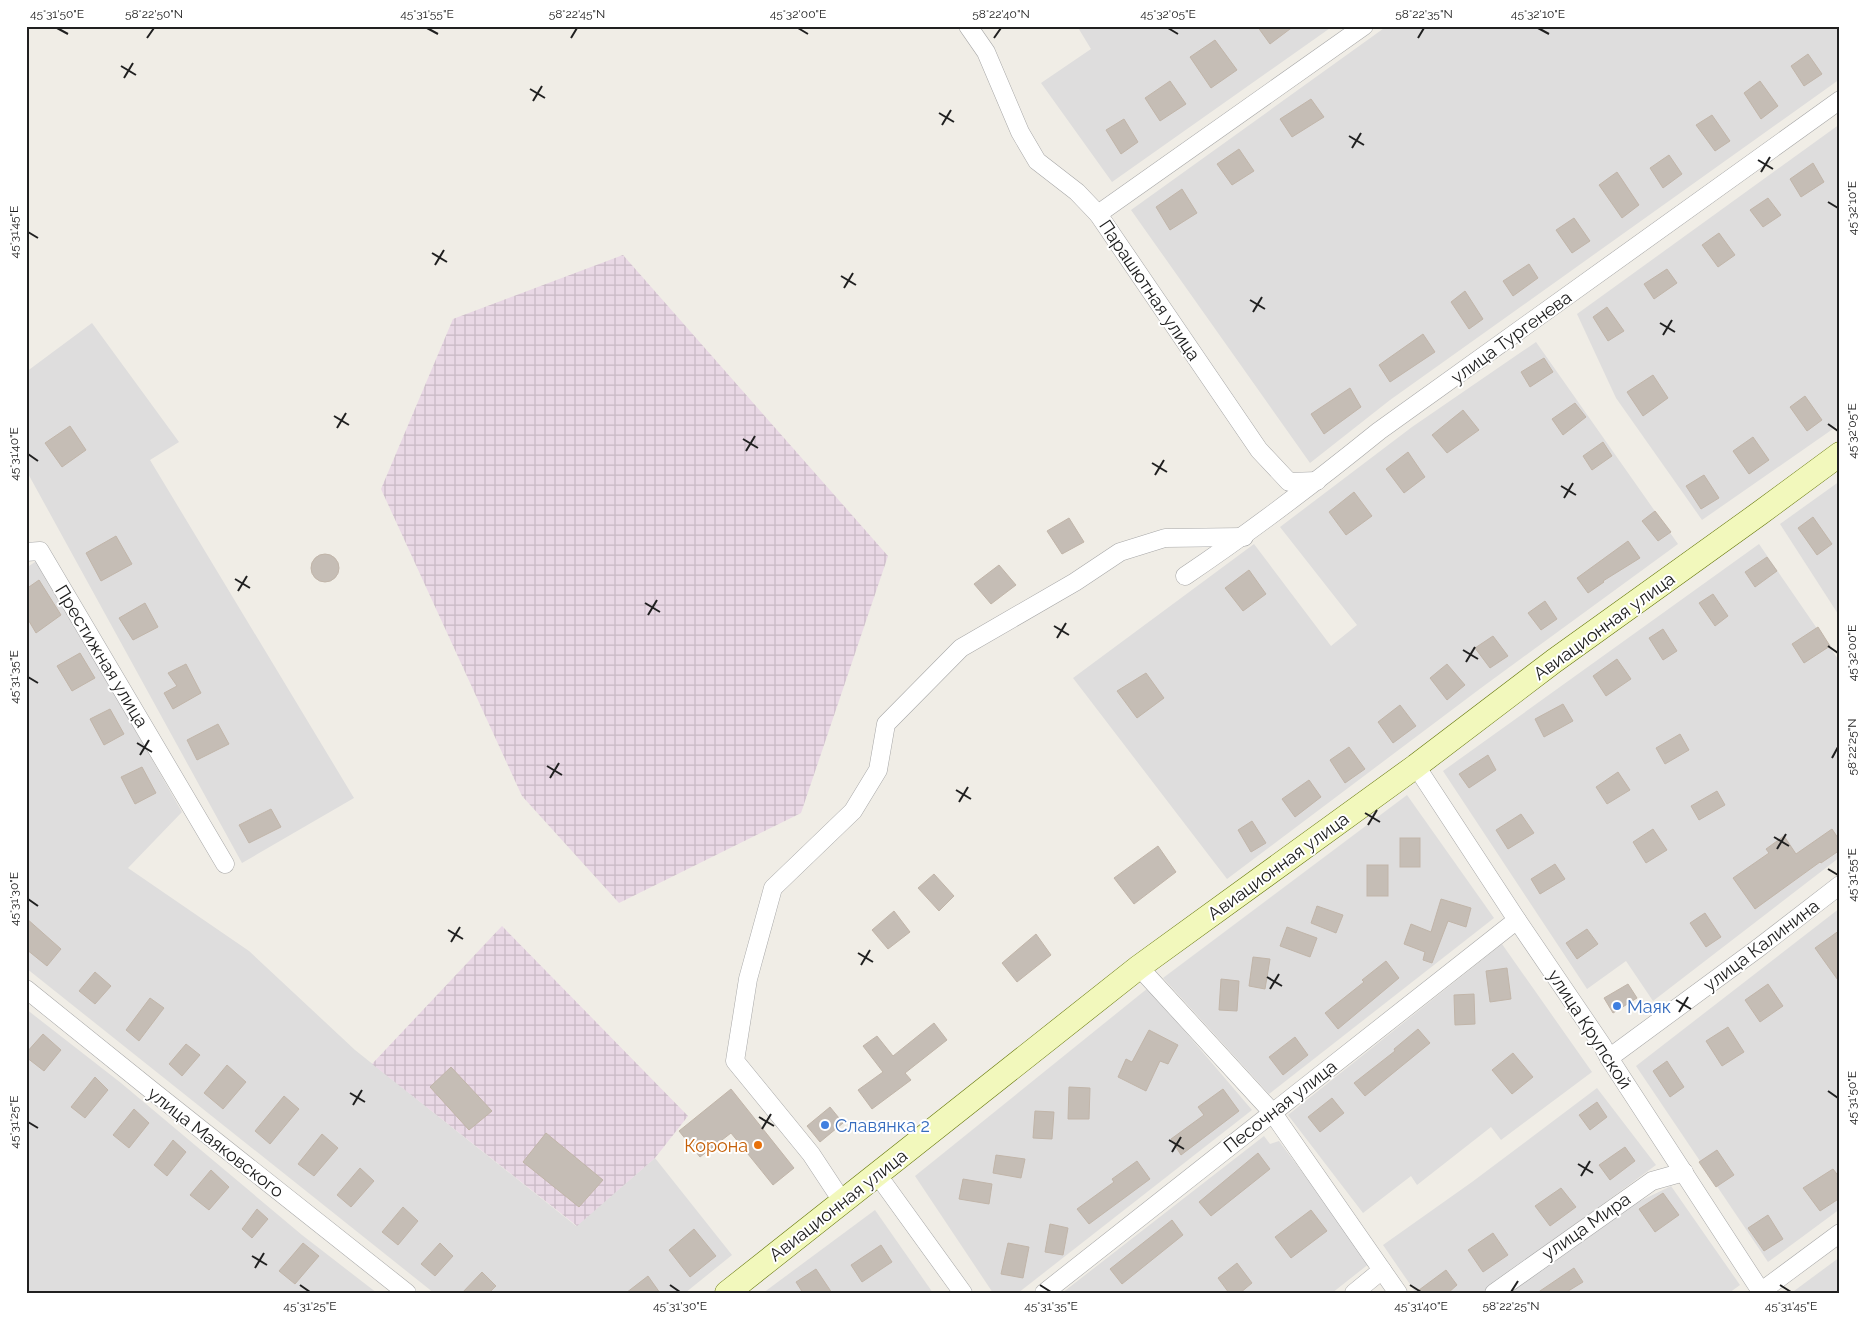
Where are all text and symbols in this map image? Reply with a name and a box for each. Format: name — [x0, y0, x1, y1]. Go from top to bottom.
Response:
text: 45°31'50"E — [30, 7, 84, 21]
text: 58°22'50"N — [125, 7, 183, 21]
text: 45°31'55"E — [400, 7, 454, 21]
text: 58°22'45"N — [549, 7, 605, 21]
text: 45°32'00"E — [770, 7, 826, 21]
text: 58°22'40"N — [972, 7, 1030, 21]
text: 45°32'05"E — [1140, 7, 1196, 21]
text: 58°22'35"N — [1395, 7, 1453, 21]
text: 45°32'10"E — [1511, 7, 1565, 21]
text: 45°32'10"E — [1845, 181, 1859, 235]
text: 45°31'45"E — [7, 206, 21, 258]
street label: Парашютная улица — [1095, 216, 1205, 364]
street label: улица Тургенева — [1447, 286, 1575, 388]
text: 45°32'05"E — [1845, 403, 1859, 459]
text: 45°31'40"E — [7, 427, 21, 481]
street label: Авиационная улица — [1529, 568, 1679, 684]
street label: Престижная улица — [51, 581, 153, 731]
text: 45°32'00"E — [1845, 625, 1859, 681]
text: 45°31'35"E — [7, 650, 21, 704]
text: 58°22'25"N — [1845, 718, 1859, 776]
street label: Авиационная улица — [1203, 808, 1353, 924]
text: 45°31'55"E — [1845, 848, 1859, 902]
text: 45°31'30"E — [7, 872, 21, 926]
street label: улица Калинина — [1699, 895, 1823, 995]
street label: улица Крупской — [1544, 965, 1636, 1093]
place label: Маяк — [1627, 996, 1671, 1017]
marker: Маяк — [1611, 1000, 1623, 1012]
street label: Песочная улица — [1219, 1055, 1341, 1157]
text: 45°31'50"E — [1845, 1071, 1859, 1125]
street label: улица Маяковского — [144, 1082, 288, 1202]
text: 45°31'25"E — [7, 1095, 21, 1149]
place label: Славянка 2 — [835, 1115, 930, 1136]
marker: Славянка 2 — [819, 1119, 831, 1131]
place label: Корона — [684, 1135, 748, 1156]
marker: Корона — [752, 1139, 764, 1151]
street label: Авиационная улица — [765, 1145, 911, 1265]
street label: улица Мира — [1538, 1188, 1634, 1264]
text: 45°31'25"E — [283, 1299, 337, 1313]
text: 45°31'30"E — [653, 1299, 707, 1313]
text: 45°31'35"E — [1024, 1299, 1078, 1313]
text: 45°31'40"E — [1394, 1299, 1448, 1313]
text: 58°22'25"N — [1482, 1299, 1540, 1313]
text: 45°31'45"E — [1765, 1299, 1817, 1313]

